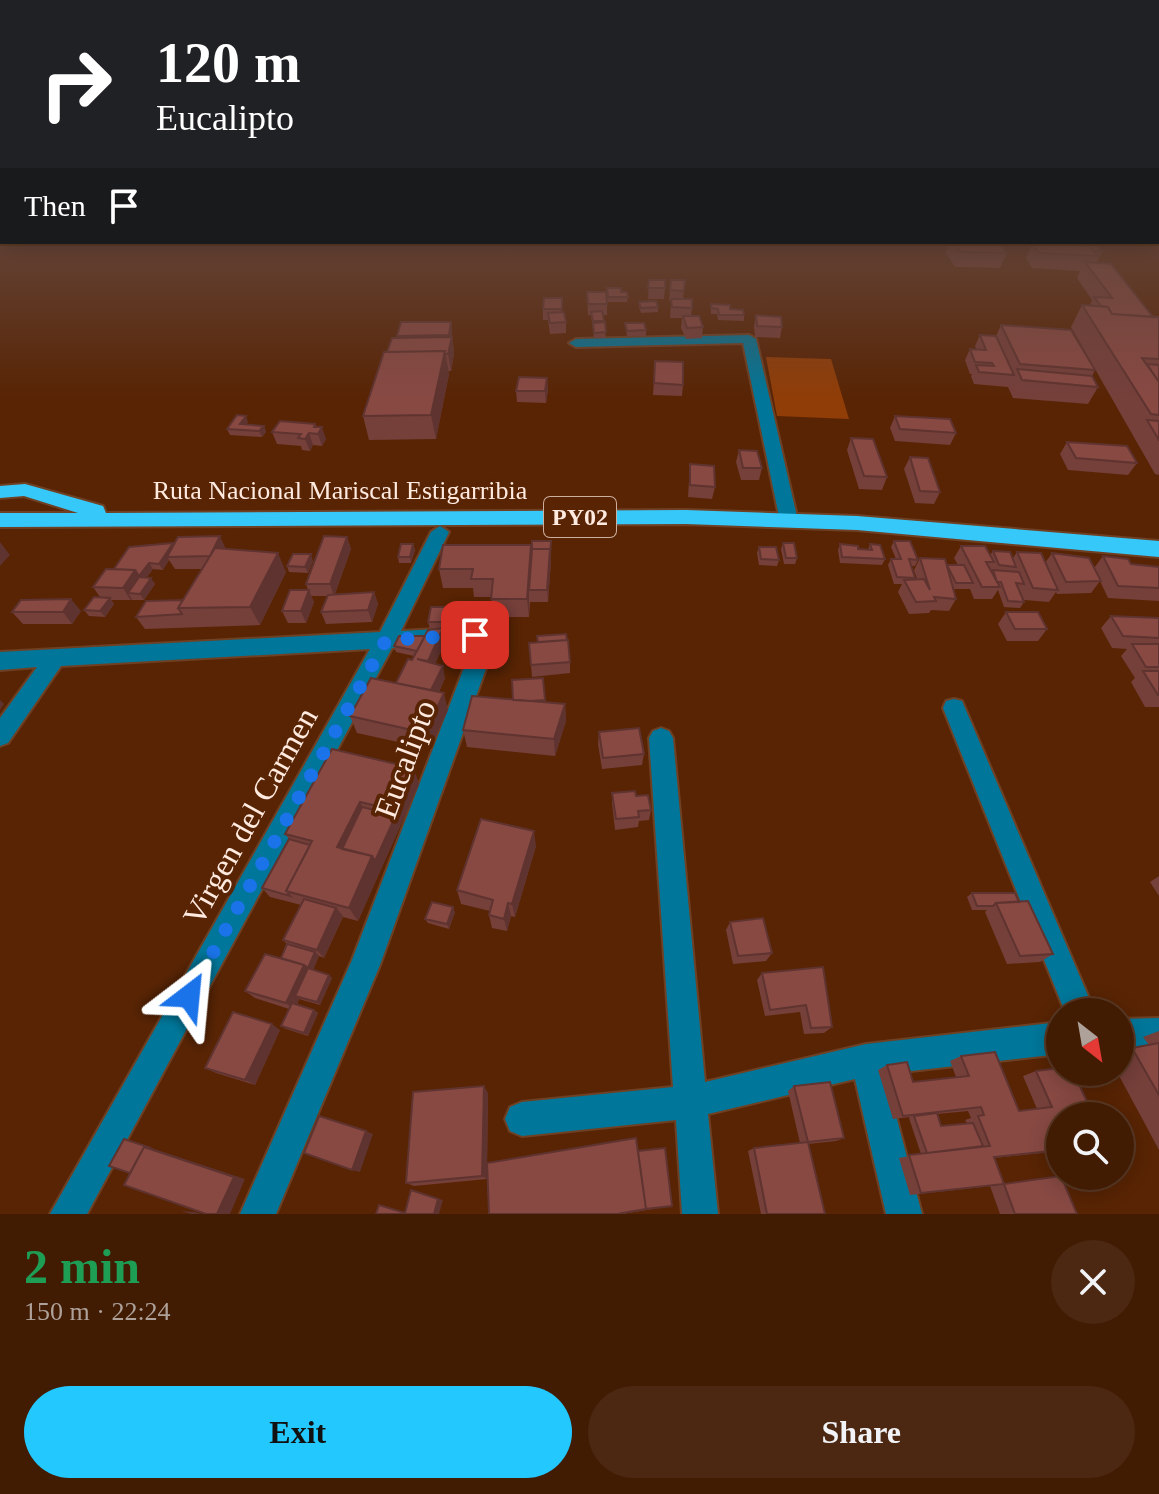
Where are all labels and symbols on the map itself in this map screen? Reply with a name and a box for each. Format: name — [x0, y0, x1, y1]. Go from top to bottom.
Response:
street label: Ruta Nacional Mariscal Estigarribia — [153, 476, 528, 505]
road number: PY02 — [544, 497, 616, 537]
pin — [441, 601, 509, 669]
street label: Eucalipto — [367, 695, 443, 823]
street label: Virgen del Carmen — [175, 701, 325, 931]
position arrow — [147, 954, 231, 1038]
north arrow — [1046, 998, 1134, 1086]

